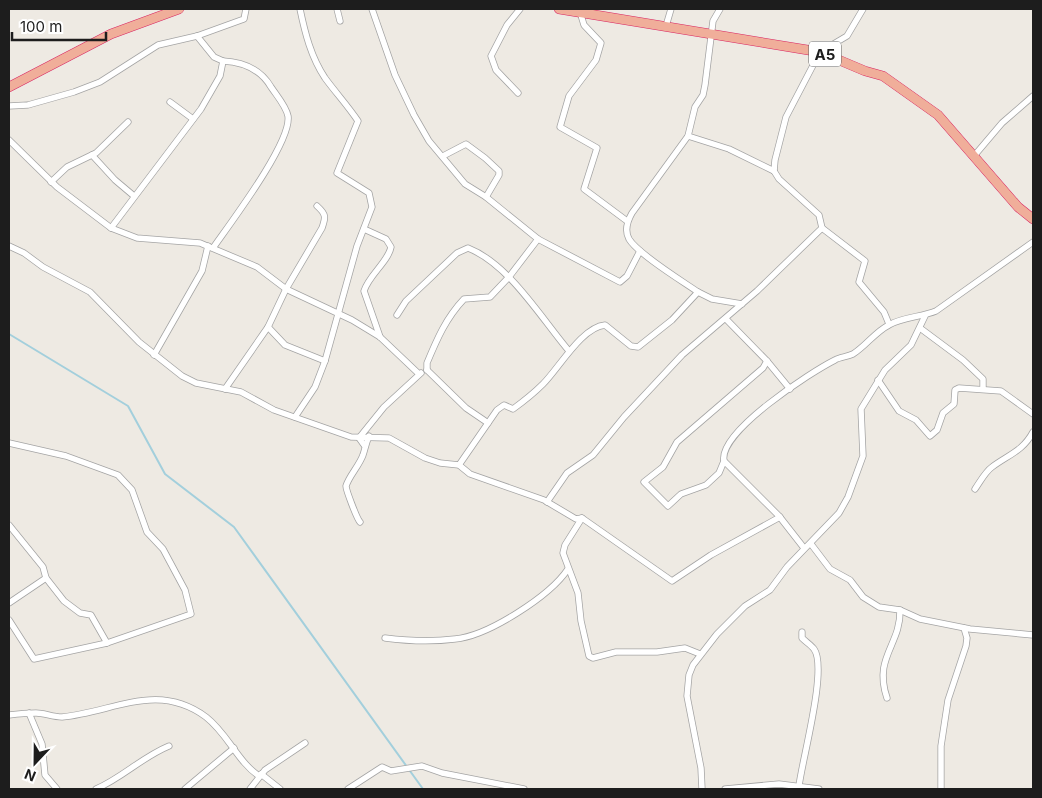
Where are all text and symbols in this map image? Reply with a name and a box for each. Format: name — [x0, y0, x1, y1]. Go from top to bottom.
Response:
scale bar — [12, 10, 106, 42]
text: 100 m — [20, 17, 62, 36]
road number: A5 — [809, 42, 841, 66]
north arrow — [10, 738, 60, 788]
text: N — [22, 766, 38, 785]

